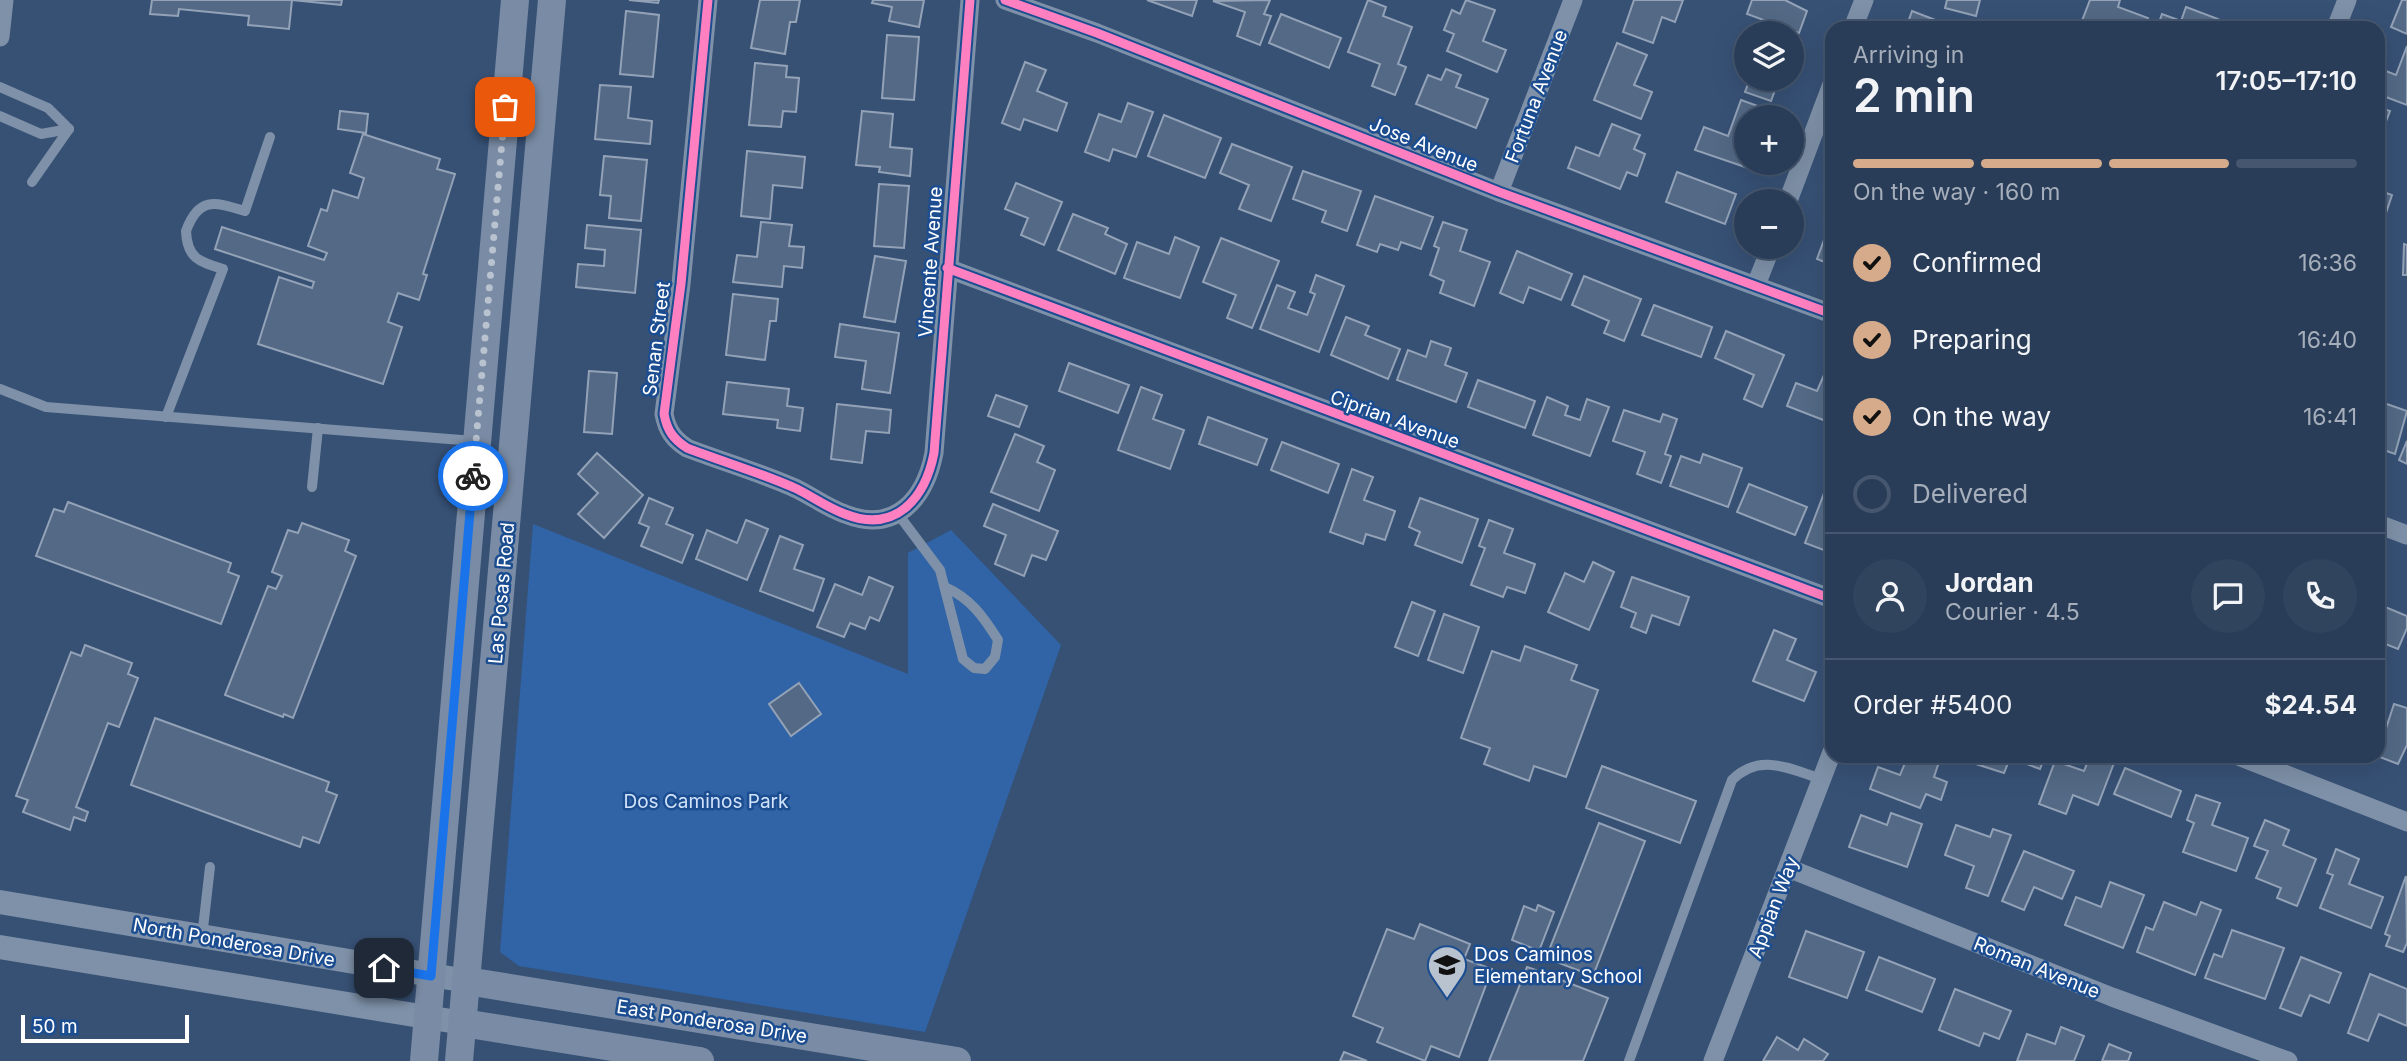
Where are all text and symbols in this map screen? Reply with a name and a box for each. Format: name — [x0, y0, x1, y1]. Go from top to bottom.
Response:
map controls — [1734, 21, 1804, 259]
button: layers — [1734, 21, 1804, 91]
street label: Fortuna Avenue — [1501, 26, 1572, 166]
text: Arriving in — [1853, 41, 1964, 69]
text: 17:05–17:10 — [2216, 65, 2357, 96]
text: 2 min — [1853, 67, 1975, 123]
pin — [475, 77, 535, 137]
icon: bag — [486, 88, 524, 126]
button: + — [1734, 105, 1804, 175]
street label: Jose Avenue — [1366, 112, 1482, 177]
text: On the way · 160 m — [1853, 178, 2060, 206]
street label: Vincente Avenue — [914, 186, 947, 338]
button: − — [1734, 189, 1804, 259]
icon: check — [1853, 244, 1891, 282]
text: Confirmed — [1912, 247, 2042, 278]
text: 16:36 — [2298, 249, 2357, 277]
street label: Senan Street — [638, 280, 675, 398]
icon: check — [1853, 321, 1891, 359]
text: Preparing — [1912, 324, 2032, 355]
text: 16:40 — [2297, 326, 2357, 354]
street label: Ciprian Avenue — [1327, 385, 1463, 454]
icon: check — [1853, 398, 1891, 436]
text: On the way — [1912, 401, 2051, 432]
text: 16:41 — [2303, 403, 2357, 431]
courier — [438, 441, 508, 511]
icon: bike — [454, 457, 492, 495]
text: Delivered — [1912, 478, 2028, 509]
street label: Las Posas Road — [484, 521, 519, 665]
button: person — [1853, 559, 1927, 633]
button: chat — [2191, 559, 2265, 633]
button: phone — [2283, 559, 2357, 633]
text: Jordan — [1945, 567, 2034, 598]
text: Courier · 4.5 — [1945, 598, 2080, 626]
text: Order #5400 — [1853, 689, 2012, 720]
text: $24.54 — [2265, 689, 2357, 720]
park label: Dos Caminos Park — [624, 790, 789, 813]
street label: Appian Way — [1744, 853, 1803, 961]
street label: North Ponderosa Drive — [131, 913, 337, 972]
street label: Roman Avenue — [1970, 932, 2103, 1003]
pin — [354, 938, 414, 998]
place label: Dos Caminos Elementary School — [1474, 943, 1642, 988]
school or university icon: Dos Caminos Elementary School — [1426, 944, 1468, 999]
icon: home — [365, 949, 403, 987]
street label: East Ponderosa Drive — [615, 995, 809, 1048]
scale bar — [21, 1012, 189, 1044]
text: 50 m — [32, 1015, 78, 1038]

